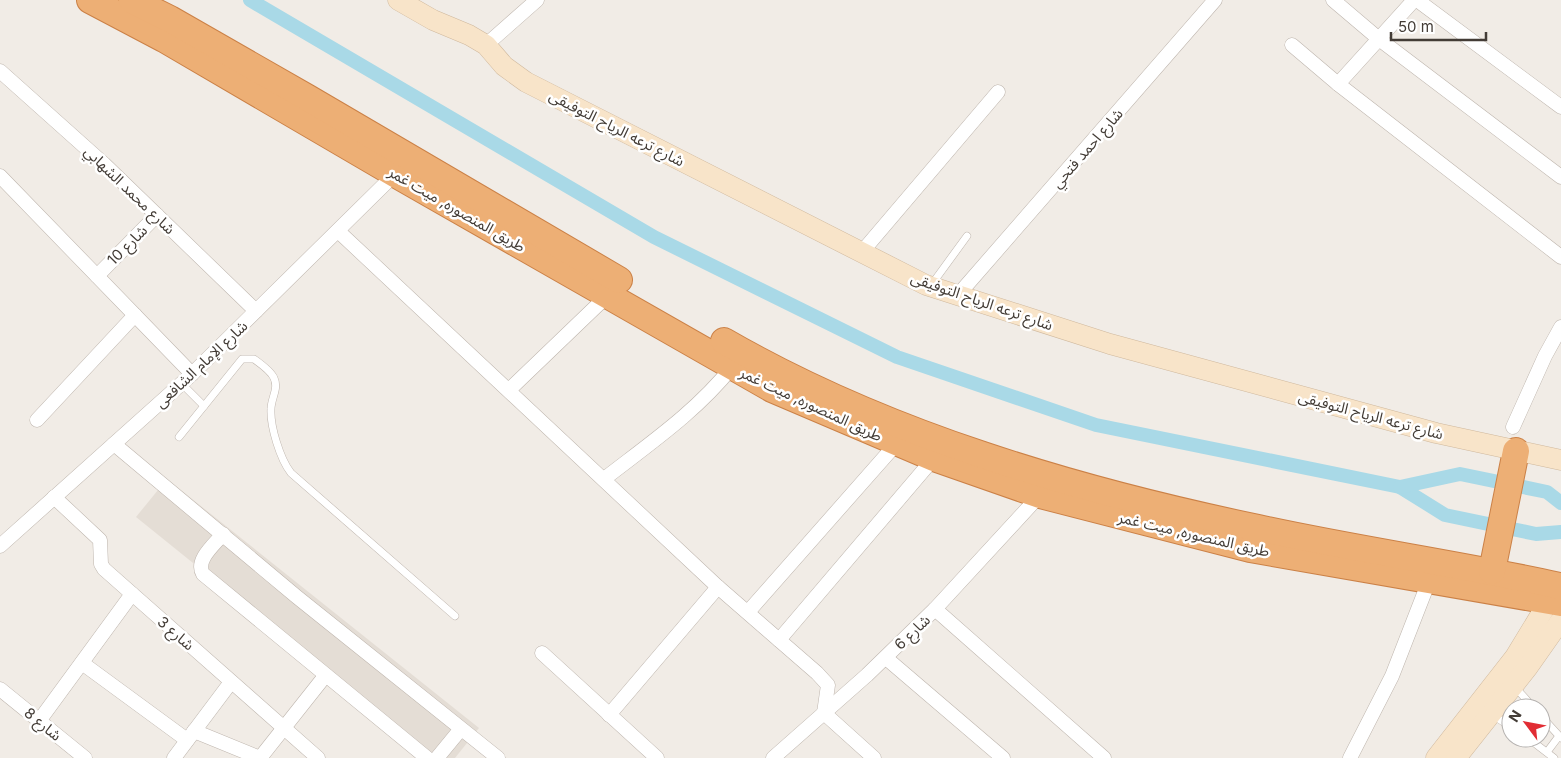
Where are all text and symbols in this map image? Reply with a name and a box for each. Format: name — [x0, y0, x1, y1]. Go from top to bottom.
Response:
scale bar — [1391, 10, 1486, 42]
text: 50 m — [1398, 17, 1434, 36]
street label: شارع ترعه الرياح التوفيقى — [545, 86, 688, 173]
street label: شارع احمد فتحي — [1047, 104, 1129, 194]
street label: شارع محمد الشهابي — [79, 142, 180, 240]
street label: طريق المنصوره, ميت غمر — [384, 162, 529, 257]
street label: شارع 10 — [103, 221, 153, 271]
street label: شارع ترعه الرياح التوفيقى — [907, 268, 1056, 337]
street label: شارع الإمام الشافعى — [151, 316, 253, 414]
street label: طريق المنصوره, ميت غمر — [735, 362, 885, 446]
street label: شارع ترعه الرياح التوفيقى — [1296, 387, 1446, 446]
street label: طريق المنصوره, ميت غمر — [1115, 507, 1272, 562]
street label: شارع 6 — [890, 610, 936, 656]
street label: شارع 3 — [152, 612, 199, 657]
north arrow — [1501, 698, 1551, 748]
street label: شارع 8 — [19, 703, 66, 747]
text: N — [1505, 707, 1525, 725]

